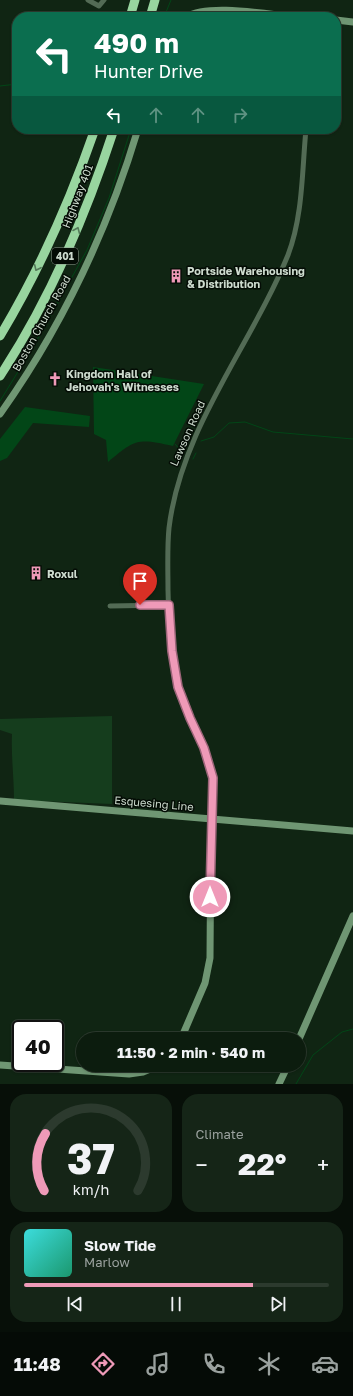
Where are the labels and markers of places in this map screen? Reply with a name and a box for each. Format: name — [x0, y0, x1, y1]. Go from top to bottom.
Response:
place label: Portside Warehousing & Distribution — [187, 264, 305, 290]
building icon: Portside Warehousing & Distribution — [168, 268, 184, 284]
place label: Kingdom Hall of Jehovah's Witnesses — [66, 367, 179, 393]
church icon: Kingdom Hall of Jehovah's Witnesses — [47, 371, 63, 387]
pin — [123, 564, 157, 605]
building icon: Roxul — [28, 565, 44, 581]
place label: Roxul — [47, 567, 78, 580]

